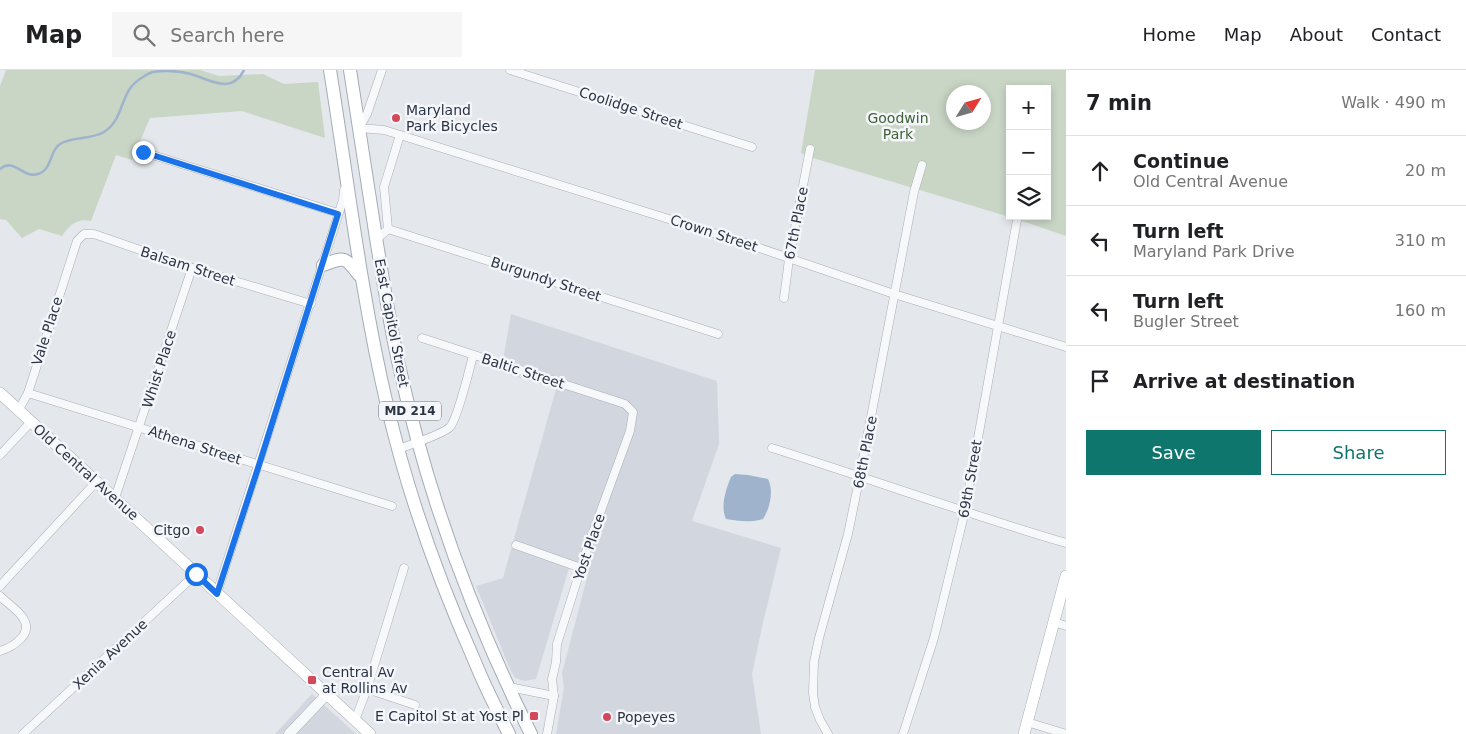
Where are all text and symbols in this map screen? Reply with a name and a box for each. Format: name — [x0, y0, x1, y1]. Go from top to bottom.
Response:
search box — [112, 12, 462, 57]
text: Map — [25, 21, 82, 49]
icon: search — [130, 21, 158, 49]
text: Search here — [170, 24, 284, 46]
text: Home — [1143, 24, 1196, 45]
text: Map — [1224, 24, 1262, 45]
text: About — [1290, 24, 1343, 45]
text: Contact — [1371, 24, 1441, 45]
street label: Coolidge Street — [577, 84, 685, 132]
north arrow — [946, 85, 991, 130]
map controls — [1006, 85, 1051, 220]
button: + — [1006, 85, 1051, 130]
text: 7 min — [1086, 91, 1152, 115]
text: Walk · 490 m — [1341, 93, 1446, 112]
place label: Maryland Park Bicycles — [406, 102, 498, 134]
park label: Goodwin Park — [867, 110, 929, 142]
marker: Maryland Park Bicycles — [390, 112, 402, 124]
button: − — [1006, 130, 1051, 175]
route end — [132, 141, 155, 164]
text: Continue — [1133, 150, 1229, 172]
icon: ahead — [1086, 157, 1114, 185]
text: 20 m — [1405, 161, 1446, 180]
text: Old Central Avenue — [1133, 172, 1288, 191]
button: layers — [1006, 175, 1051, 220]
street label: 67th Place — [781, 185, 811, 261]
street label: Crown Street — [668, 211, 760, 255]
text: Turn left — [1133, 220, 1224, 242]
icon: left — [1086, 227, 1114, 255]
text: 310 m — [1395, 231, 1446, 250]
text: Maryland Park Drive — [1133, 242, 1295, 261]
street label: Balsam Street — [139, 243, 238, 289]
street label: Burgundy Street — [489, 254, 604, 304]
street label: East Capitol Street — [372, 257, 412, 389]
text: Turn left — [1133, 290, 1224, 312]
street label: Vale Place — [28, 295, 66, 367]
icon: left — [1086, 297, 1114, 325]
text: 160 m — [1395, 301, 1446, 320]
text: Bugler Street — [1133, 312, 1239, 331]
street label: Whist Place — [139, 328, 179, 410]
street label: Baltic Street — [480, 350, 567, 392]
icon: arrive — [1086, 367, 1114, 395]
text: Arrive at destination — [1133, 370, 1355, 392]
road number: MD 214 — [379, 402, 441, 421]
street label: 68th Place — [850, 414, 880, 490]
street label: Old Central Avenue — [30, 421, 142, 523]
street label: Athena Street — [147, 422, 244, 468]
button: Save — [1086, 430, 1261, 475]
button: Share — [1271, 430, 1446, 475]
street label: 69th Street — [955, 438, 985, 519]
street label: Yost Place — [570, 511, 608, 584]
place label: Citgo — [153, 522, 190, 538]
marker: Citgo — [194, 524, 206, 536]
route start — [185, 563, 208, 586]
street label: Xenia Avenue — [70, 616, 150, 692]
place label: Central Av at Rollins Av — [322, 664, 408, 696]
marker: Central Av at Rollins Av — [306, 674, 318, 686]
place label: E Capitol St at Yost Pl — [375, 708, 524, 724]
place label: Popeyes — [617, 709, 675, 725]
marker: E Capitol St at Yost Pl — [528, 710, 540, 722]
marker: Popeyes — [601, 711, 613, 723]

